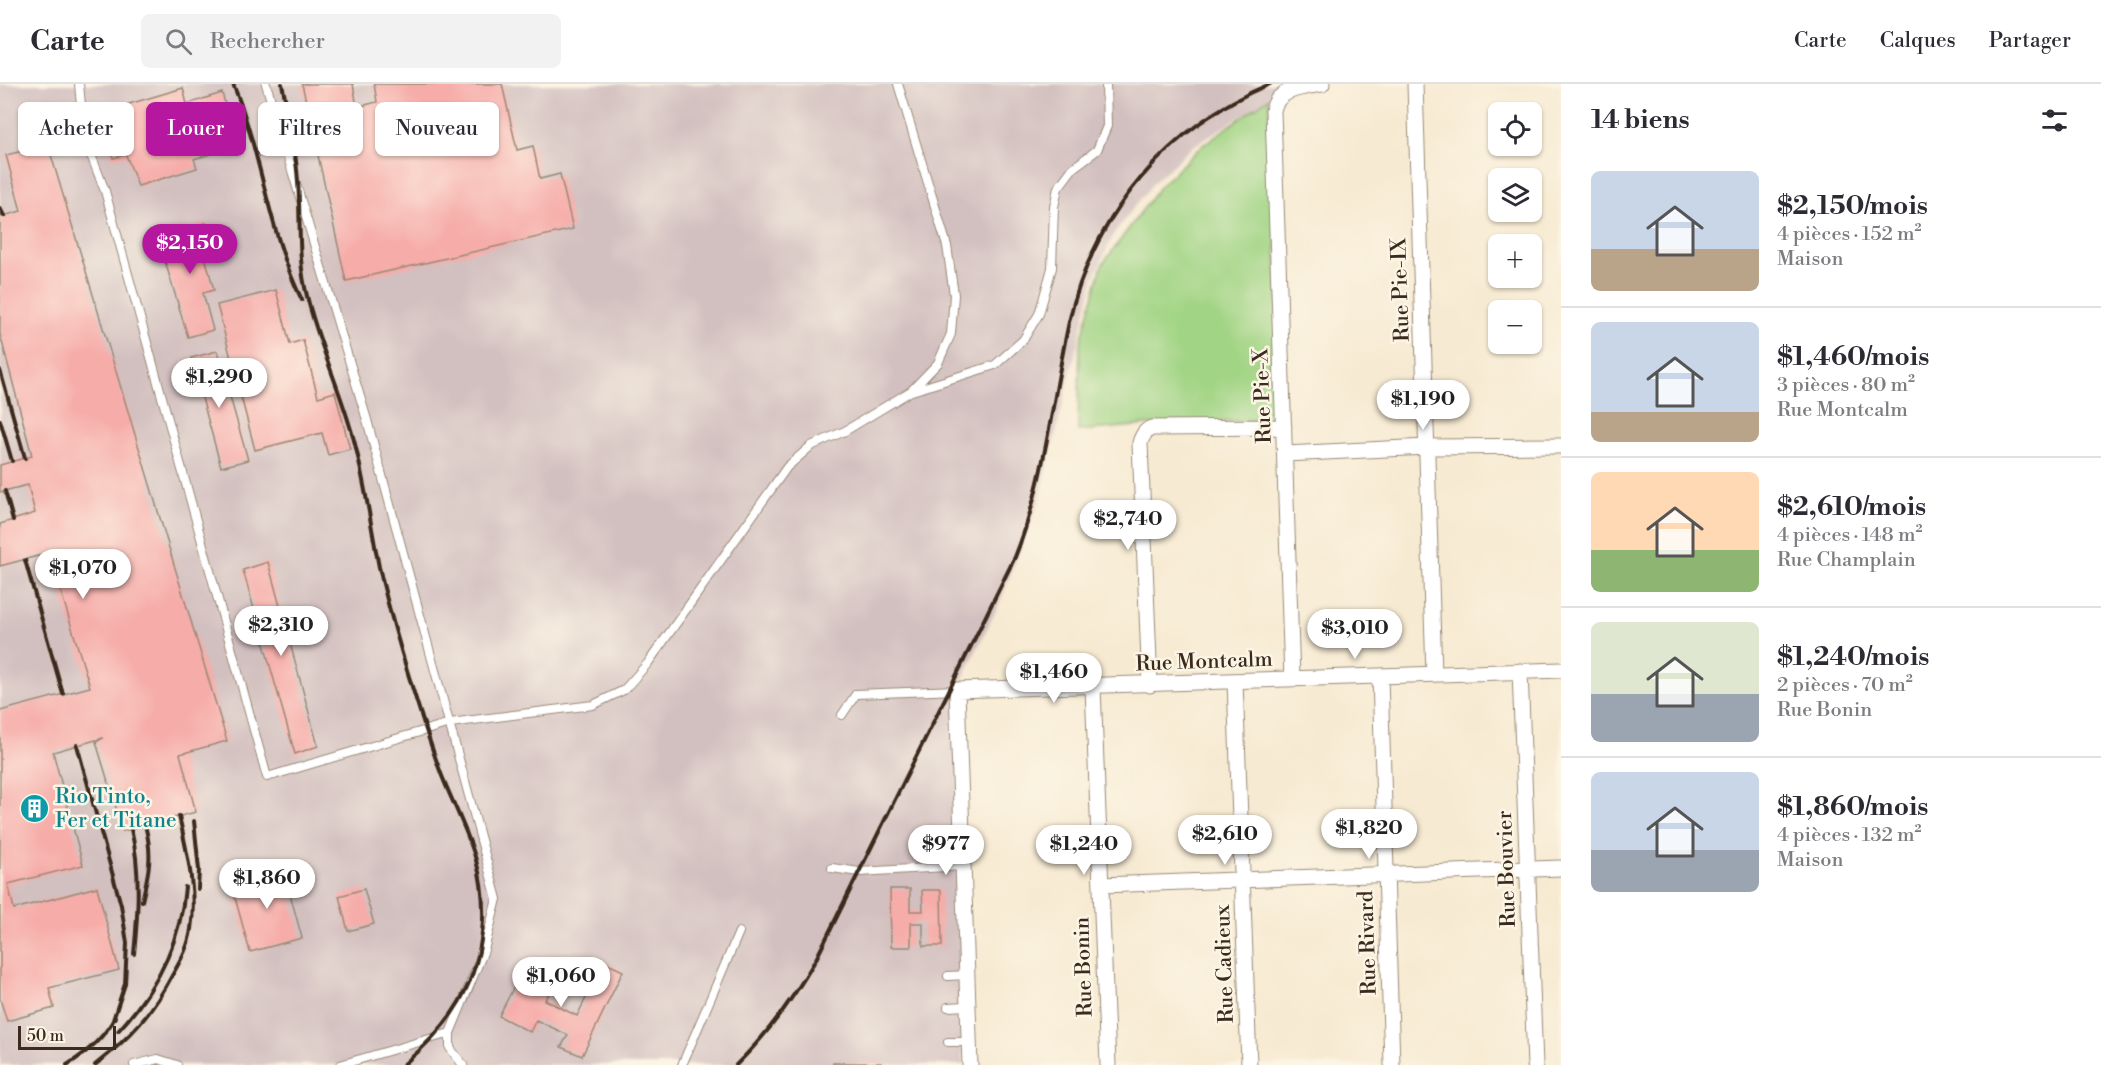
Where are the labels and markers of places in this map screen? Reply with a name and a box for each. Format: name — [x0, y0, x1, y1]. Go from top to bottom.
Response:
pin: $2,150 — [141, 224, 239, 275]
pin: $1,290 — [170, 358, 268, 409]
pin: $1,190 — [1374, 380, 1472, 431]
pin: $2,740 — [1079, 500, 1177, 551]
pin: $1,070 — [34, 549, 132, 600]
pin: $2,310 — [232, 606, 330, 657]
pin: $3,010 — [1306, 609, 1404, 660]
pin: $1,460 — [1005, 653, 1103, 704]
place label: Rio Tinto, Fer et Titane — [55, 784, 177, 834]
building icon: Rio Tinto, Fer et Titane — [18, 792, 50, 824]
pin: $1,820 — [1320, 809, 1418, 860]
pin: $2,610 — [1176, 815, 1274, 866]
pin: $977 — [910, 825, 982, 876]
pin: $1,240 — [1035, 825, 1133, 876]
pin: $1,860 — [218, 859, 316, 910]
pin: $1,060 — [512, 957, 610, 1008]

